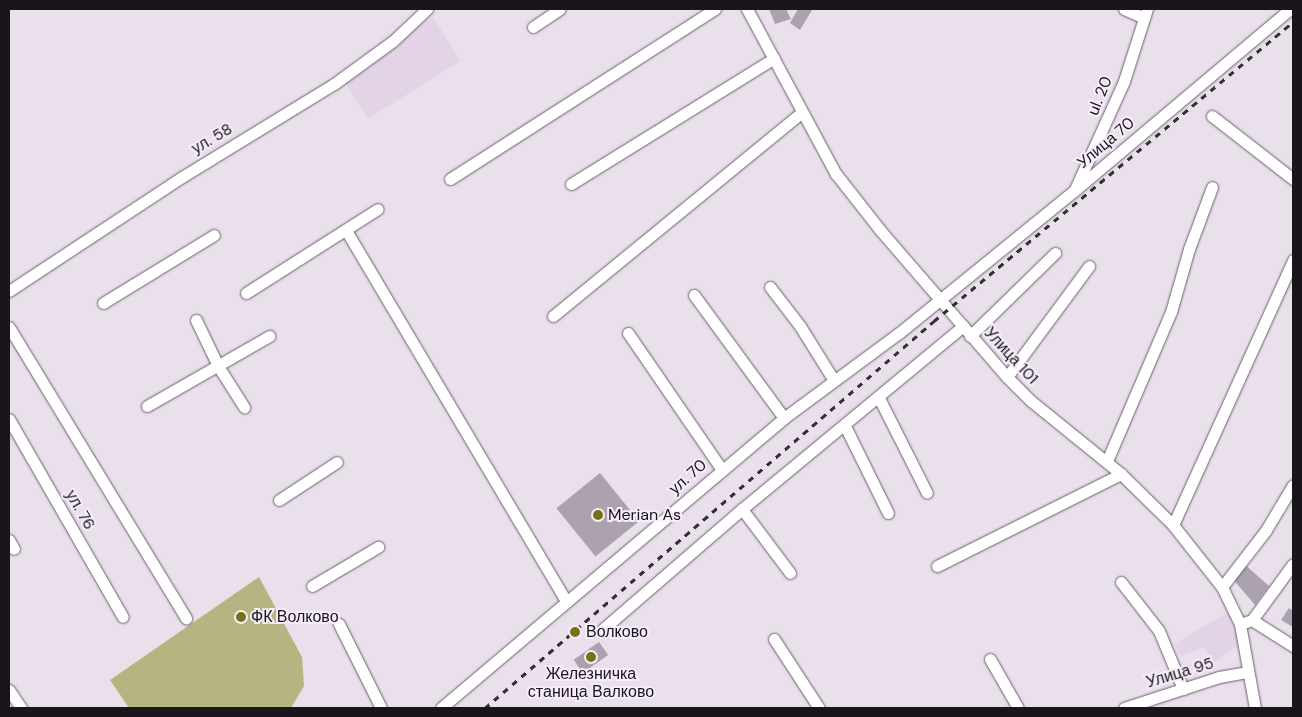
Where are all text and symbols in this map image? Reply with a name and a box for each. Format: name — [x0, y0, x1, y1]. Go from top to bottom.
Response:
street label: ul. 20 — [1084, 74, 1116, 118]
street label: Улица 70 — [1073, 113, 1139, 173]
street label: ул. 58 — [188, 119, 236, 159]
street label: Улица 101 — [980, 324, 1042, 388]
street label: ул. 70 — [665, 455, 711, 499]
street label: ул. 76 — [61, 487, 99, 533]
place label: Merian As — [608, 505, 681, 525]
marker: Merian As — [592, 509, 604, 521]
place label: ФК Волково — [251, 607, 339, 627]
marker: ФК Волково — [235, 611, 247, 623]
place label: Волково — [586, 622, 648, 642]
marker: Волково — [568, 625, 582, 639]
marker: Железничка станица Валково — [585, 651, 597, 663]
street label: Улица 95 — [1144, 654, 1216, 692]
place label: Железничка станица Валково — [528, 664, 654, 702]

